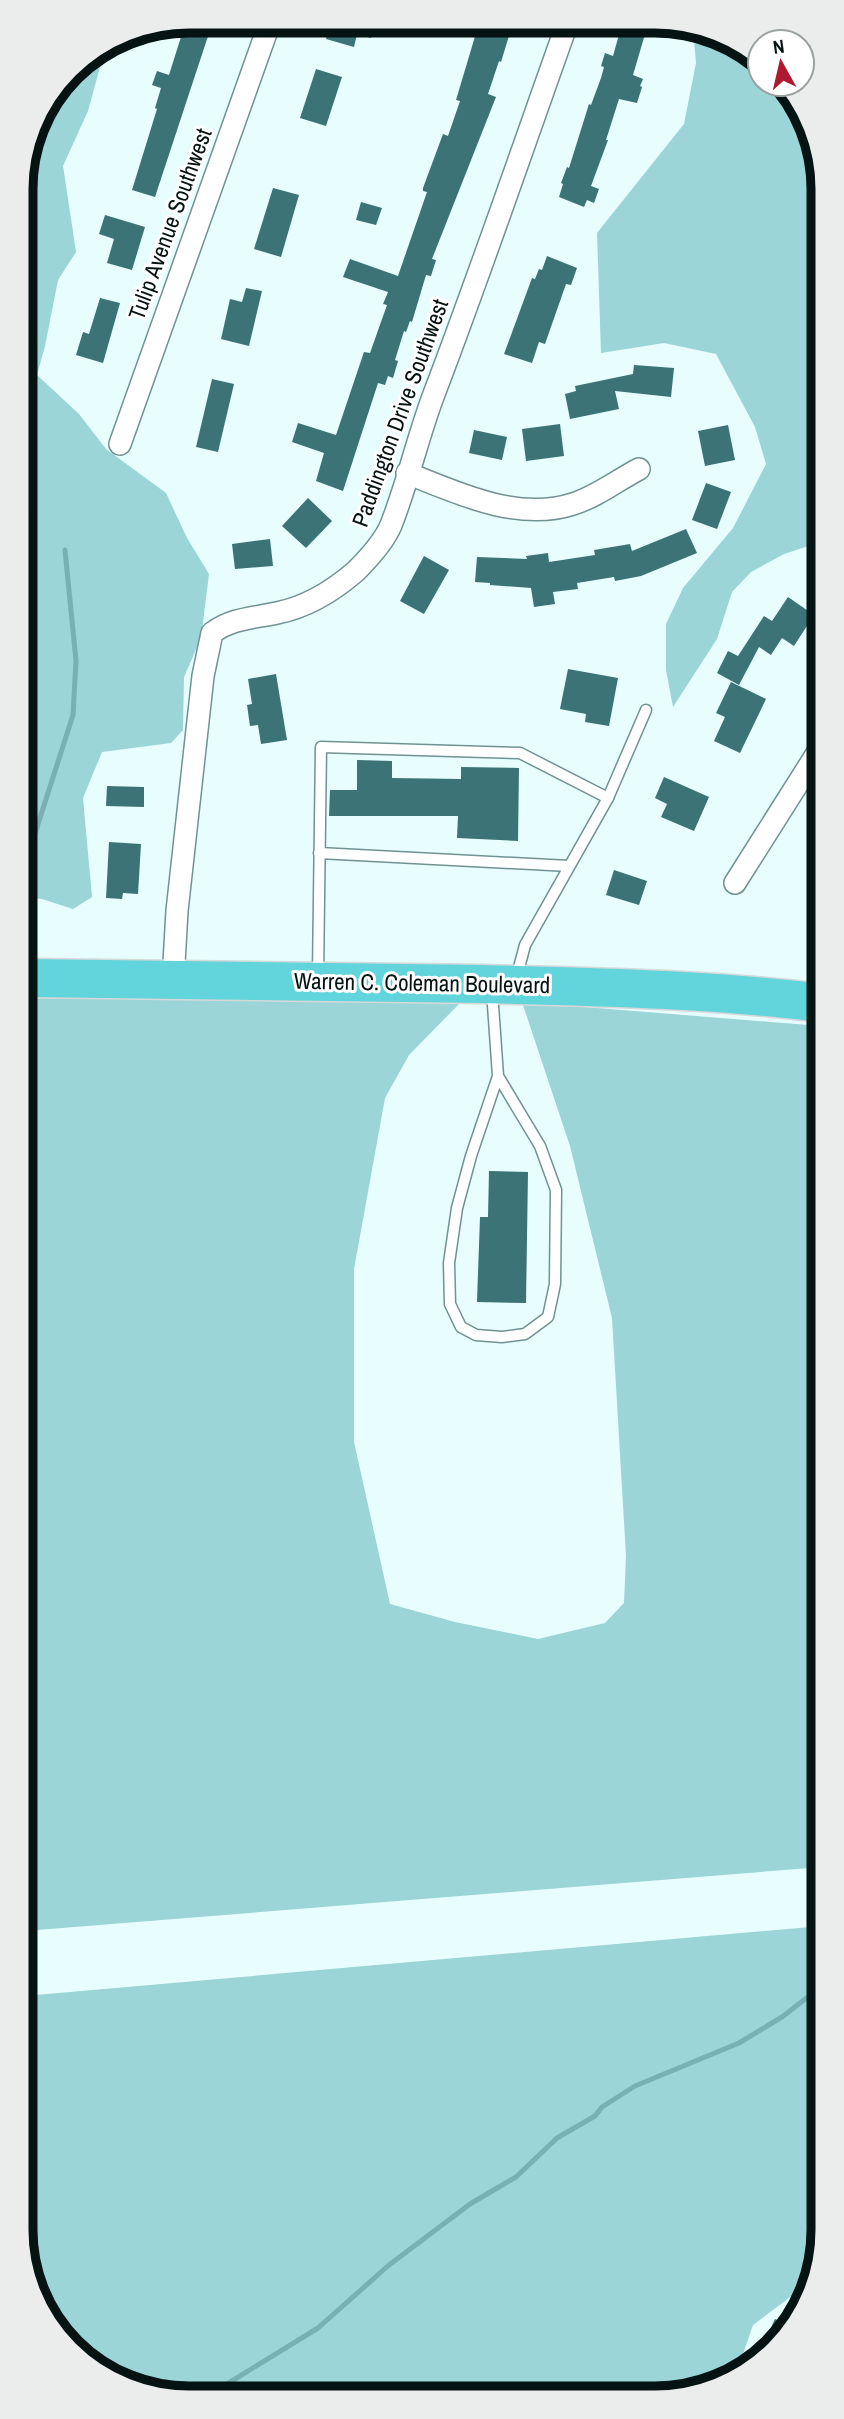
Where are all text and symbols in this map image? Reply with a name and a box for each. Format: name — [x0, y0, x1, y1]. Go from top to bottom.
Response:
north arrow — [746, 28, 816, 98]
text: N — [771, 33, 786, 60]
street label: Tulip Avenue Southwest — [121, 124, 219, 324]
street label: Paddington Drive Southwest — [344, 295, 455, 531]
street label: Warren C. Coleman Boulevard — [294, 965, 550, 1000]

